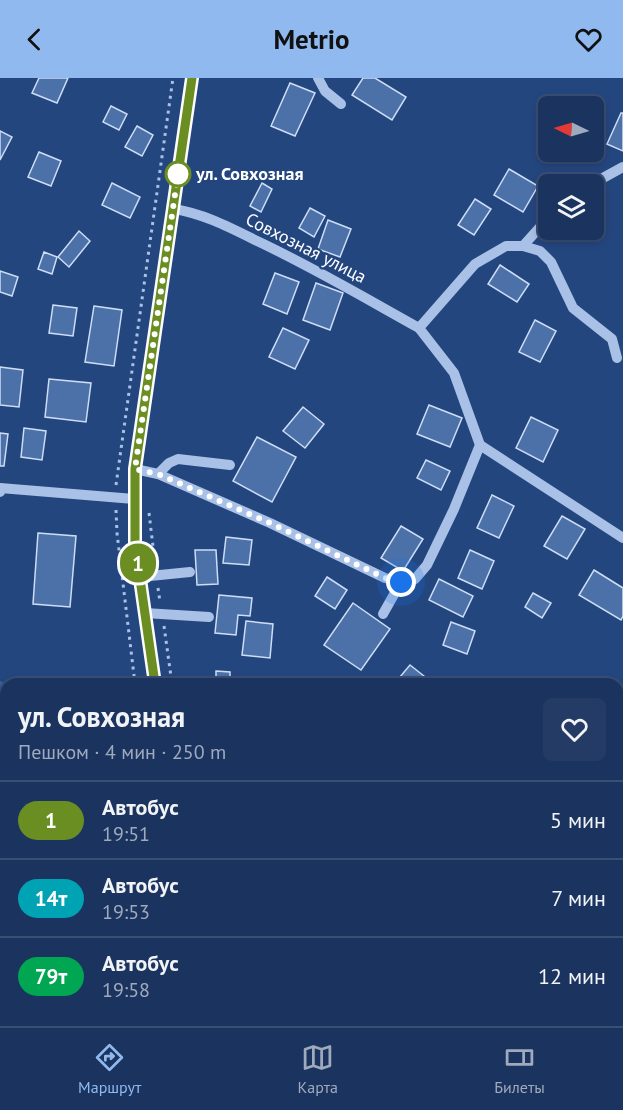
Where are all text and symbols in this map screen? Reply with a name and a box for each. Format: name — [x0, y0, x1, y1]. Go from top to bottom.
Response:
text: Metrio — [274, 22, 349, 56]
icon: back — [18, 23, 51, 56]
icon: heart — [572, 23, 605, 56]
north arrow — [538, 96, 604, 162]
map controls — [538, 96, 604, 240]
marker: ул. Совхозная — [165, 161, 191, 187]
place label: ул. Совхозная — [195, 162, 303, 185]
button: layers — [538, 174, 604, 240]
street label: Совхозная улица — [242, 207, 371, 288]
line badge: 1 — [118, 544, 158, 582]
text: 1 — [132, 550, 144, 577]
your location — [386, 567, 416, 597]
text: ул. Совхозная — [18, 698, 185, 735]
button: heart — [543, 698, 606, 761]
text: Пешком · 4 мин · 250 m — [18, 739, 226, 765]
text: Автобус — [102, 793, 179, 821]
text: 5 мин — [550, 806, 606, 834]
text: 1 — [45, 807, 57, 834]
text: 19:51 — [102, 821, 150, 847]
text: Автобус — [102, 871, 179, 899]
text: 7 мин — [551, 884, 606, 912]
text: 14т — [35, 885, 67, 912]
text: 19:53 — [102, 899, 150, 925]
text: Автобус — [102, 949, 179, 977]
text: 12 мин — [538, 962, 606, 990]
text: 79т — [35, 963, 67, 990]
text: 19:58 — [102, 977, 150, 1003]
tab: Маршрут — [78, 1041, 141, 1097]
tab: Карта — [298, 1041, 338, 1097]
tab: Билеты — [494, 1041, 545, 1097]

